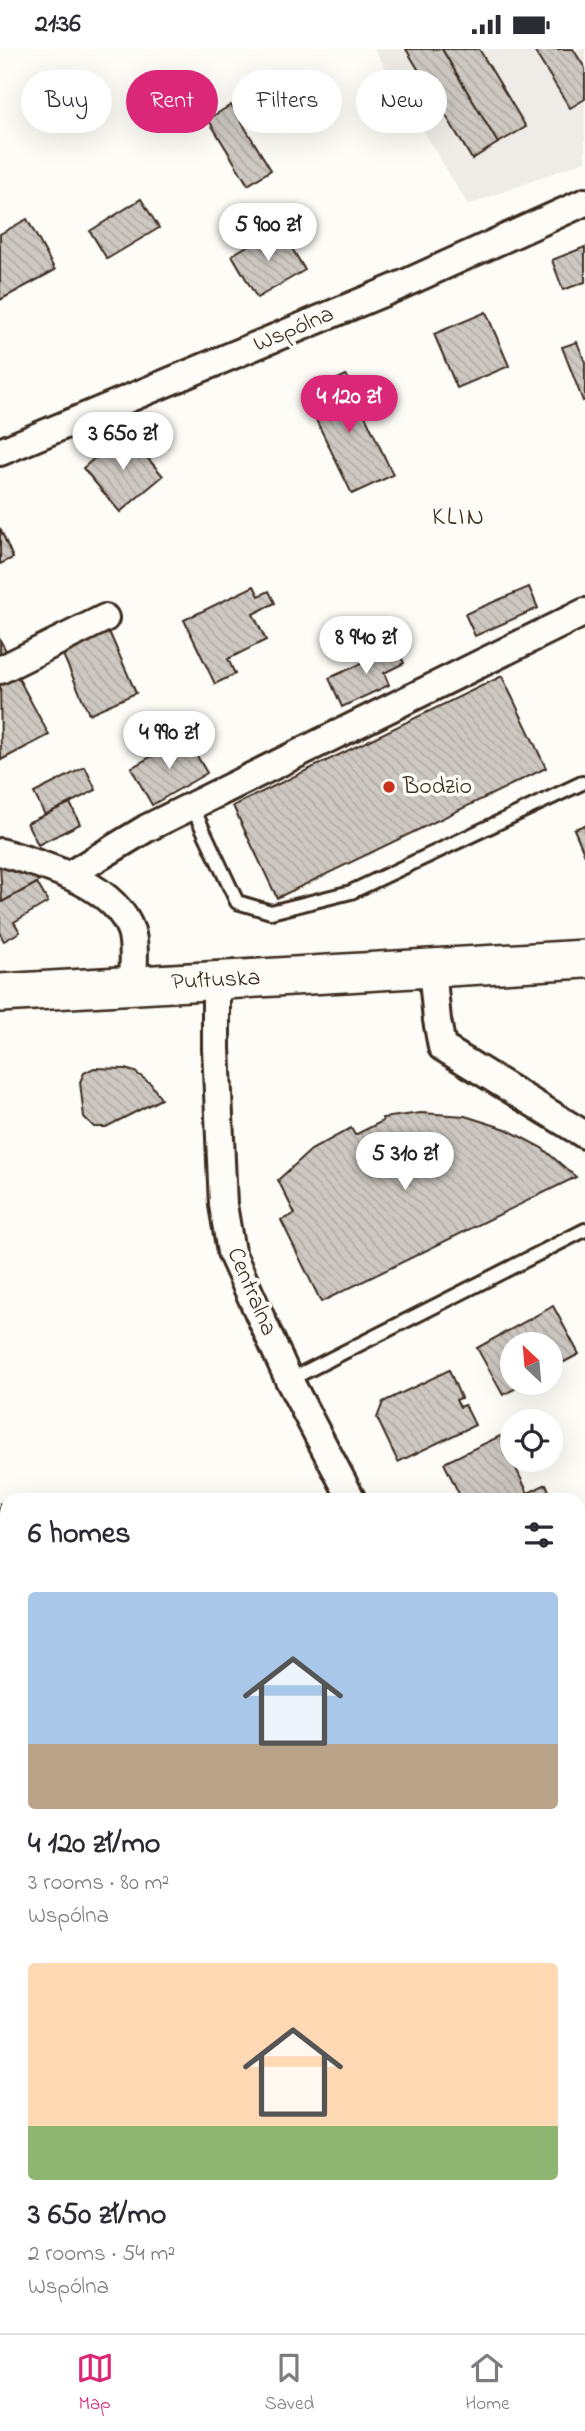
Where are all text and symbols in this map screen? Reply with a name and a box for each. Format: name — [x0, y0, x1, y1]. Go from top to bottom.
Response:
text: 21:36 — [35, 6, 81, 44]
chip: Buy — [21, 70, 112, 133]
chip: Rent — [126, 70, 218, 133]
chip: Filters — [232, 70, 342, 133]
chip: New — [356, 70, 447, 133]
pin: 5 900 zł — [196, 203, 340, 263]
text: 5 900 zł — [235, 209, 301, 242]
street label: Wspólna — [248, 297, 340, 363]
pin: 4 120 zł — [277, 375, 421, 435]
text: 4 120 zł — [317, 381, 381, 414]
pin: 3 650 zł — [51, 413, 195, 472]
text: 3 650 zł — [88, 418, 158, 451]
district label: KLIN — [432, 499, 486, 537]
pin: 8 940 zł — [294, 617, 438, 676]
text: 8 940 zł — [335, 622, 397, 655]
pin: 4 990 zł — [97, 711, 241, 771]
text: 4 990 zł — [139, 717, 199, 750]
place label: Bodzio — [402, 770, 472, 805]
marker: Bodzio — [381, 779, 397, 795]
street label: Pułtuska — [171, 961, 261, 1001]
pin: 5 310 zł — [333, 1133, 477, 1192]
text: 5 310 zł — [372, 1138, 438, 1171]
street label: Centralna — [217, 1242, 285, 1342]
north arrow — [500, 1332, 564, 1395]
map controls — [500, 1332, 563, 1472]
button: locate — [500, 1409, 563, 1472]
text: 6 homes — [28, 1513, 131, 1557]
icon: filters — [520, 1516, 558, 1554]
icon: home — [230, 1638, 356, 1764]
text: 4 120 zł/mo — [28, 1823, 160, 1867]
text: 3 rooms · 80 m² — [28, 1867, 169, 1900]
text: Wspólna — [28, 1900, 109, 1933]
icon: home — [230, 2009, 356, 2135]
text: 3 650 zł/mo — [28, 2194, 166, 2238]
text: 2 rooms · 54 m² — [28, 2238, 175, 2271]
text: Wspólna — [28, 2271, 109, 2304]
tab: Map — [76, 2349, 114, 2418]
tab: Saved — [265, 2349, 314, 2418]
tab: Home — [465, 2349, 509, 2418]

